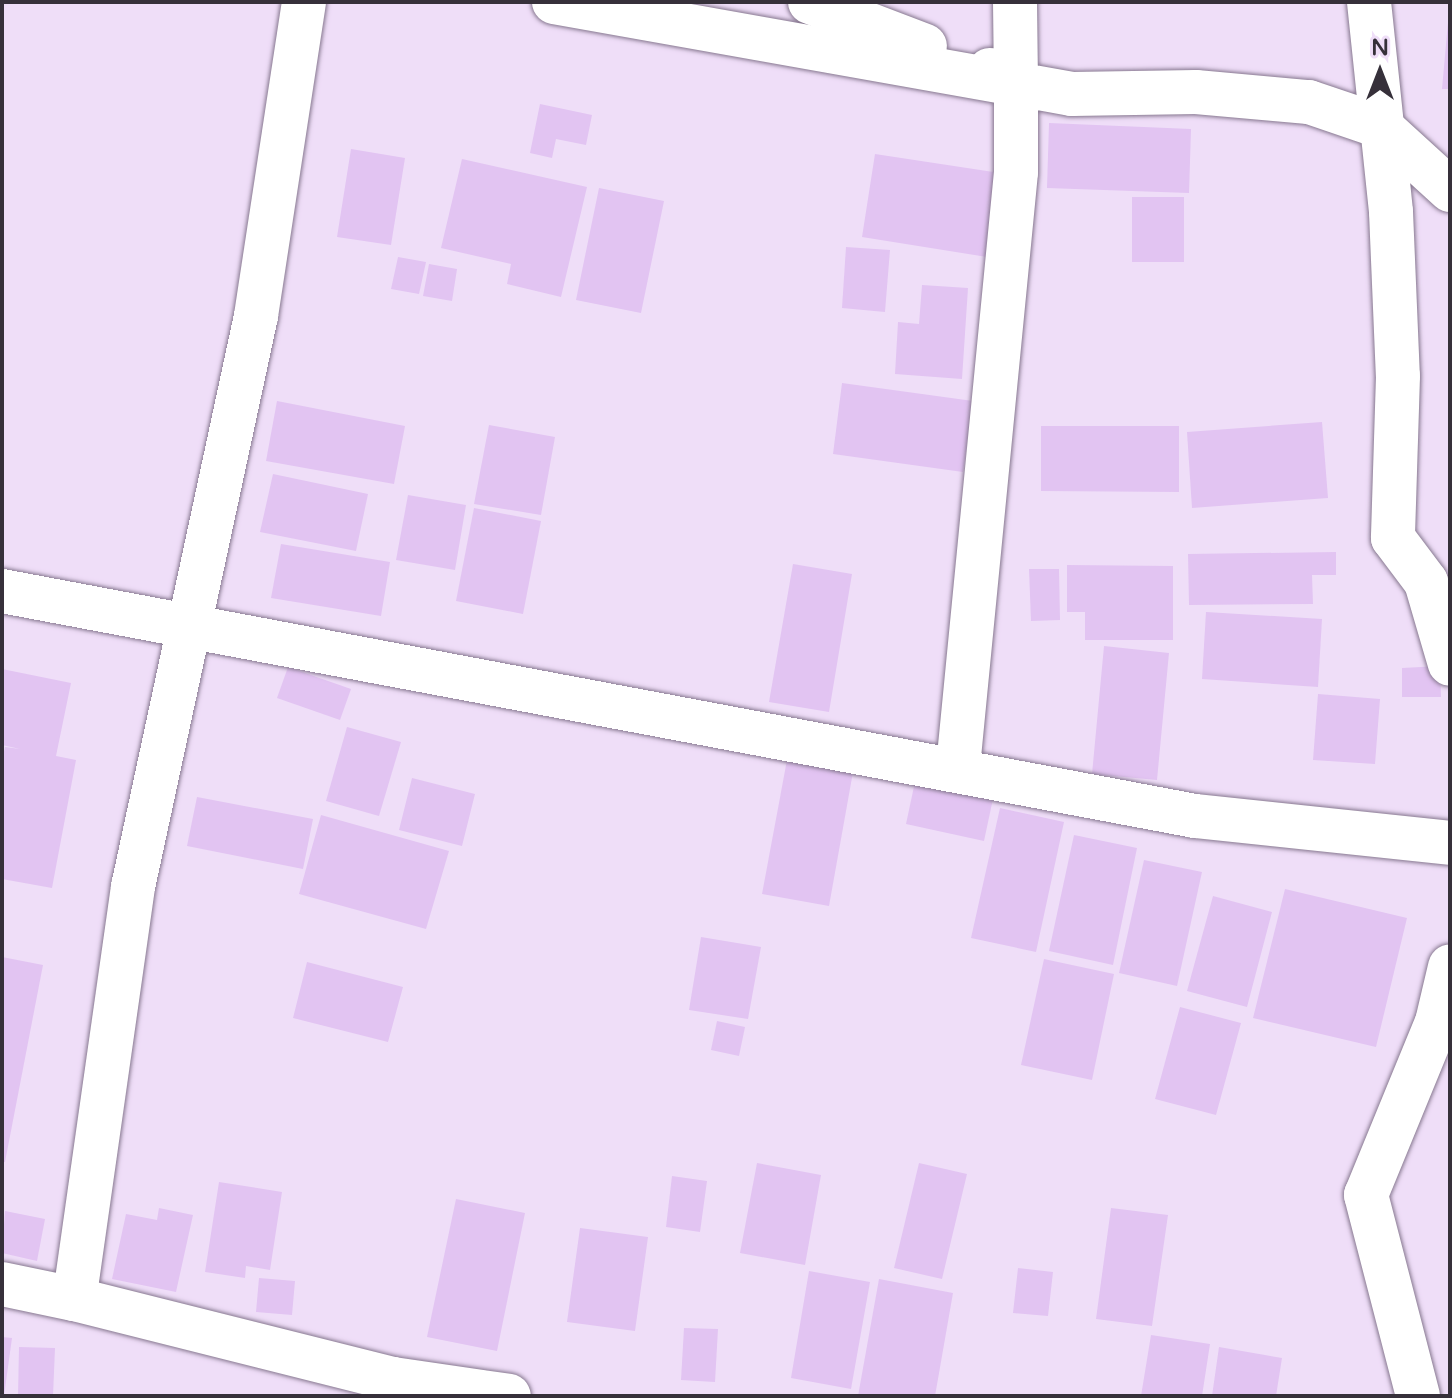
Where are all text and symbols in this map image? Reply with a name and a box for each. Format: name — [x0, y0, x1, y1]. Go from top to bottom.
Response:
north arrow — [1340, 32, 1420, 112]
text: N — [1371, 35, 1389, 61]

